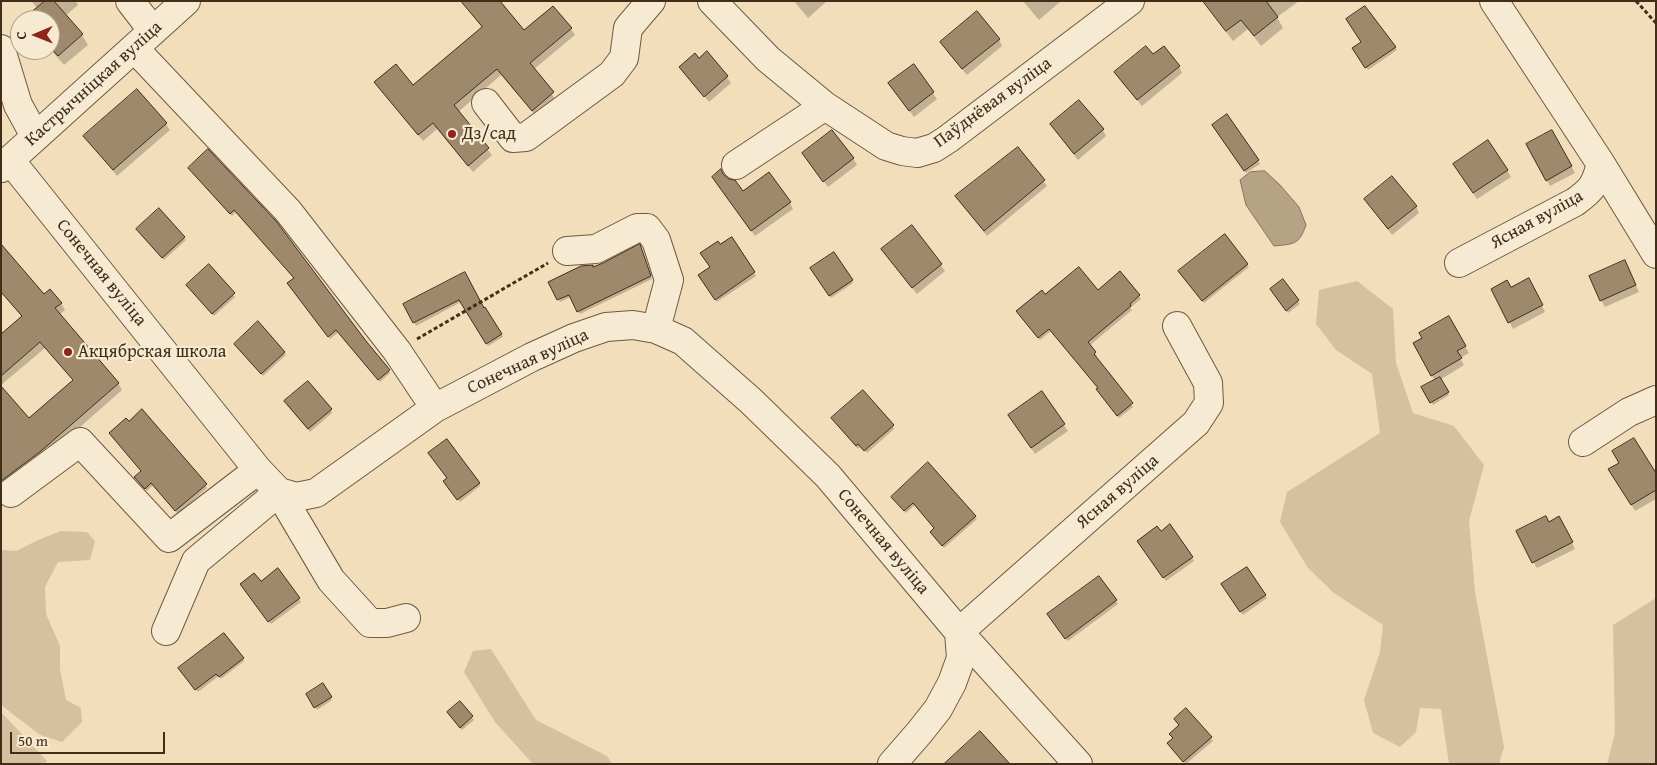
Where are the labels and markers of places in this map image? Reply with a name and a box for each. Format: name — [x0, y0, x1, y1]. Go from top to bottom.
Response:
place label: Дз/сад — [462, 123, 516, 145]
marker: Дз/сад — [446, 128, 458, 140]
place label: Акцябрская школа — [78, 341, 226, 363]
marker: Акцябрская школа — [62, 346, 74, 358]

